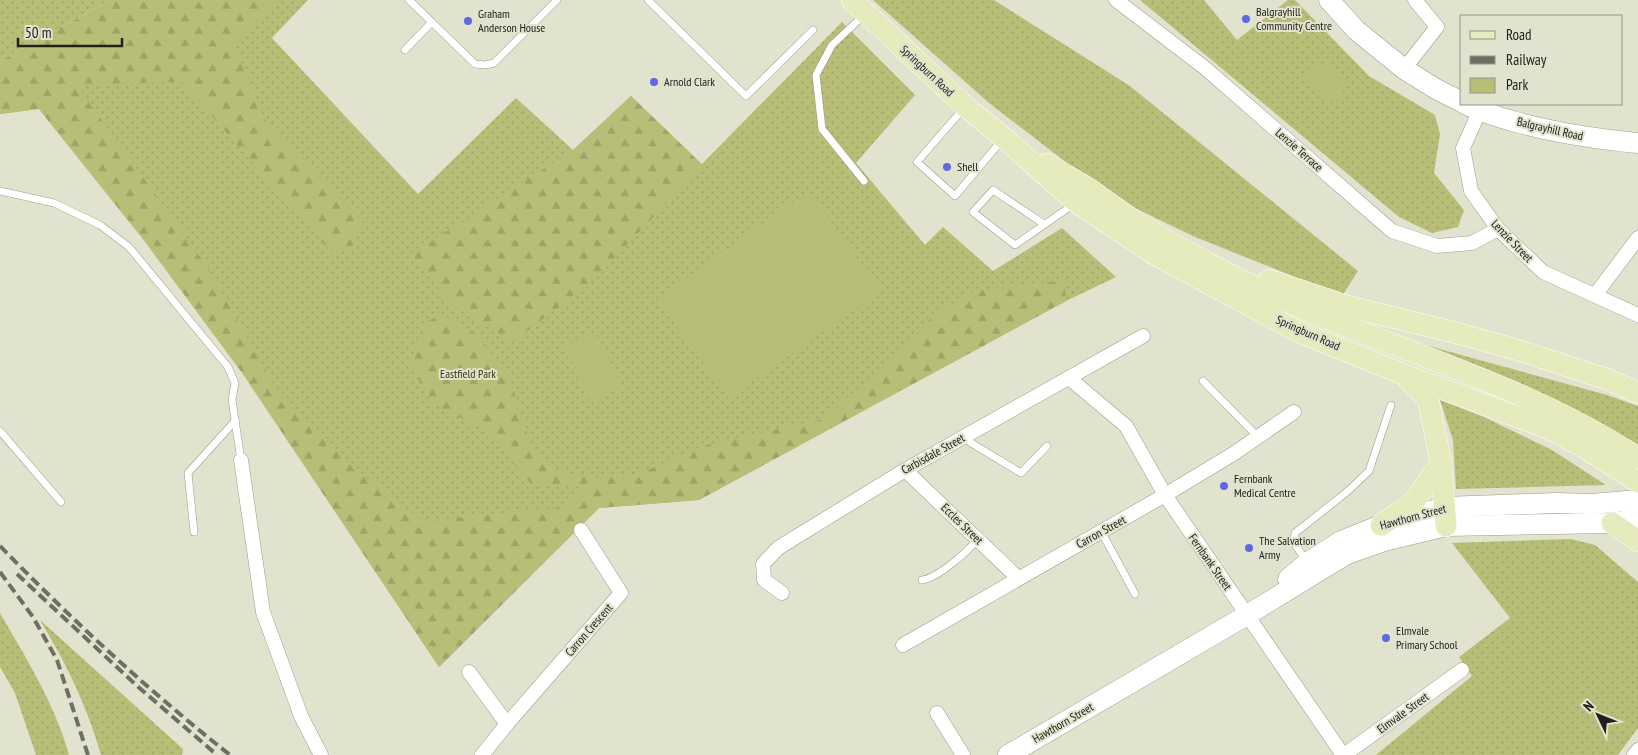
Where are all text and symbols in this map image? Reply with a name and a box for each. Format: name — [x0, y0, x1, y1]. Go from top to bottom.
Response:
place label: Balgrayhill Community Centre — [1256, 4, 1332, 33]
place label: Graham Anderson House — [478, 6, 545, 35]
marker: Balgrayhill Community Centre — [1240, 13, 1252, 25]
scale bar — [18, 15, 121, 47]
marker: Graham Anderson House — [462, 15, 474, 27]
legend — [1460, 15, 1623, 105]
text: 50 m — [25, 23, 51, 42]
text: Road — [1506, 25, 1532, 44]
street label: Springburn Road — [897, 42, 958, 100]
text: Railway — [1506, 50, 1547, 69]
place label: Arnold Clark — [664, 74, 715, 89]
text: Park — [1506, 75, 1528, 94]
marker: Arnold Clark — [648, 76, 660, 88]
street label: Balgrayhill Road — [1516, 114, 1585, 143]
street label: Lenzie Terrace — [1272, 125, 1326, 174]
place label: Shell — [957, 159, 978, 174]
marker: Shell — [941, 161, 953, 173]
street label: Lenzie Street — [1488, 216, 1537, 266]
street label: Springburn Road — [1274, 312, 1343, 353]
park label: Eastfield Park — [440, 366, 496, 381]
street label: Carbisdale Street — [898, 430, 968, 477]
place label: Fernbank Medical Centre — [1234, 471, 1296, 500]
marker: Fernbank Medical Centre — [1218, 480, 1230, 492]
street label: Eccles Street — [938, 500, 987, 548]
street label: Hawthorn Street — [1378, 500, 1448, 533]
street label: Carron Street — [1073, 511, 1129, 551]
street label: Fernbank Street — [1185, 531, 1236, 593]
place label: The Salvation Army — [1259, 533, 1316, 562]
marker: The Salvation Army — [1243, 542, 1255, 554]
street label: Carron Crescent — [562, 600, 616, 659]
place label: Elmvale Primary School — [1396, 623, 1458, 652]
marker: Elmvale Primary School — [1380, 632, 1392, 644]
street label: Elmvale Street — [1374, 688, 1432, 736]
north arrow — [1573, 690, 1623, 740]
text: N — [1579, 697, 1598, 715]
street label: Hawthorn Street — [1030, 699, 1097, 746]

